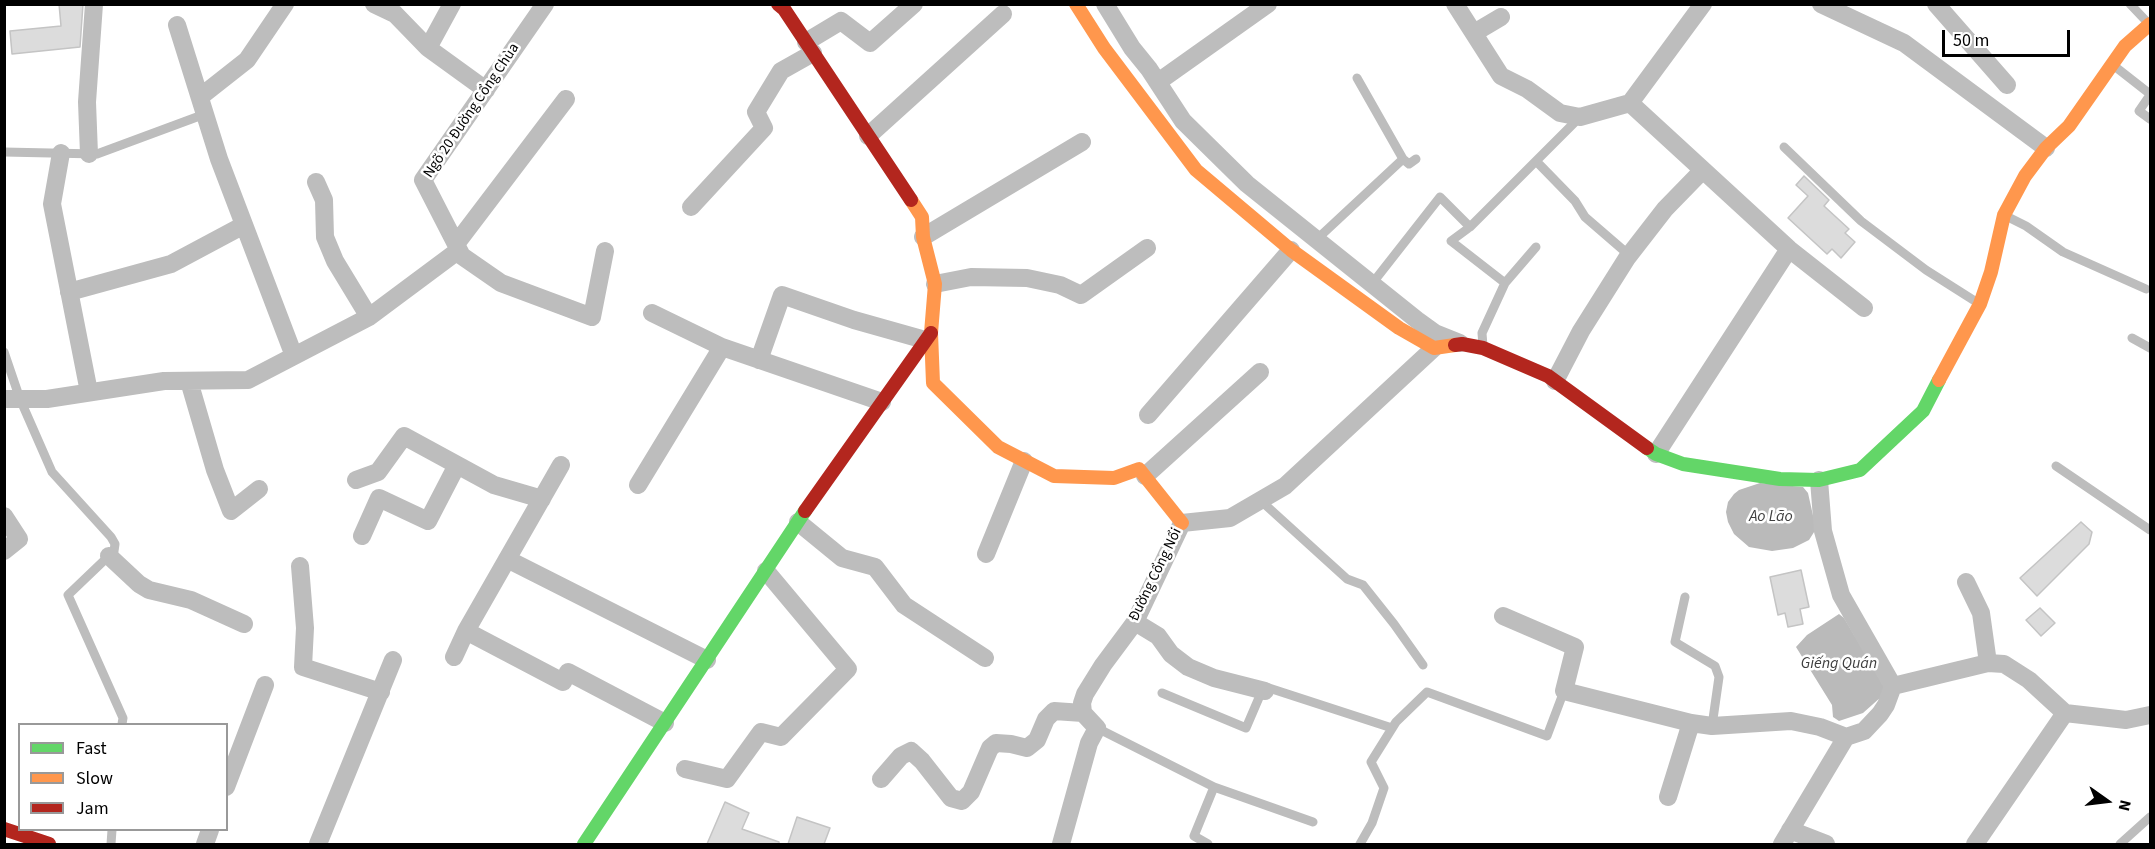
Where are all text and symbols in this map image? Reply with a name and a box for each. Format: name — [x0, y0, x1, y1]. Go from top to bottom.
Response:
scale bar — [1945, 18, 2072, 56]
text: 50 m — [1953, 28, 1989, 53]
street label: Ngõ 20 Đường Cổng Chùa — [420, 40, 524, 182]
water label: Ao Lão — [1749, 507, 1793, 527]
street label: Đường Cổng Nổi — [1126, 525, 1186, 625]
water label: Giếng Quán — [1801, 654, 1877, 674]
legend — [18, 723, 228, 831]
text: Fast — [76, 736, 107, 761]
text: Slow — [76, 766, 113, 791]
north arrow — [2077, 771, 2137, 831]
text: Jam — [76, 796, 109, 821]
text: N — [2113, 798, 2136, 813]

